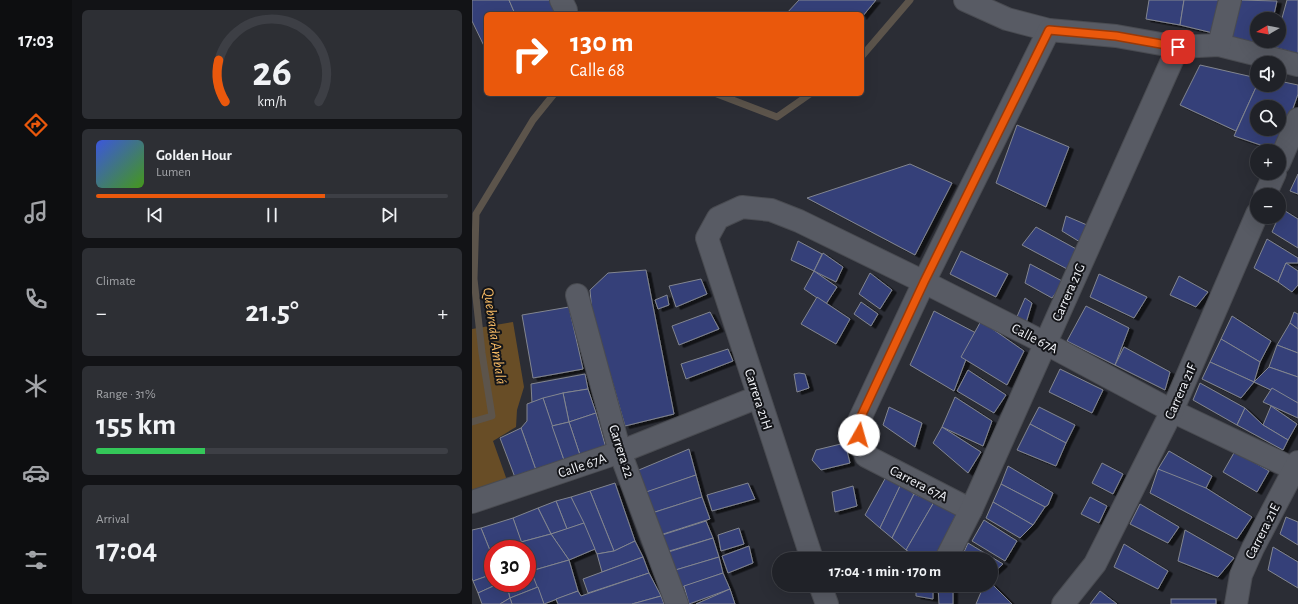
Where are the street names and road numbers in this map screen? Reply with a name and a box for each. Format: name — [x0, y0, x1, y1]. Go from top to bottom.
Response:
street label: Carrera 21G — [1050, 261, 1088, 324]
street label: Calle 67A — [1009, 321, 1060, 356]
street label: Carrera 21F — [1162, 361, 1200, 421]
street label: Carrera 21H — [742, 367, 774, 431]
street label: Carrera 22 — [606, 423, 636, 480]
street label: Calle 67A — [556, 451, 608, 481]
street label: Carrera 67A — [887, 463, 950, 504]
street label: Carrera 21E — [1243, 501, 1283, 561]

